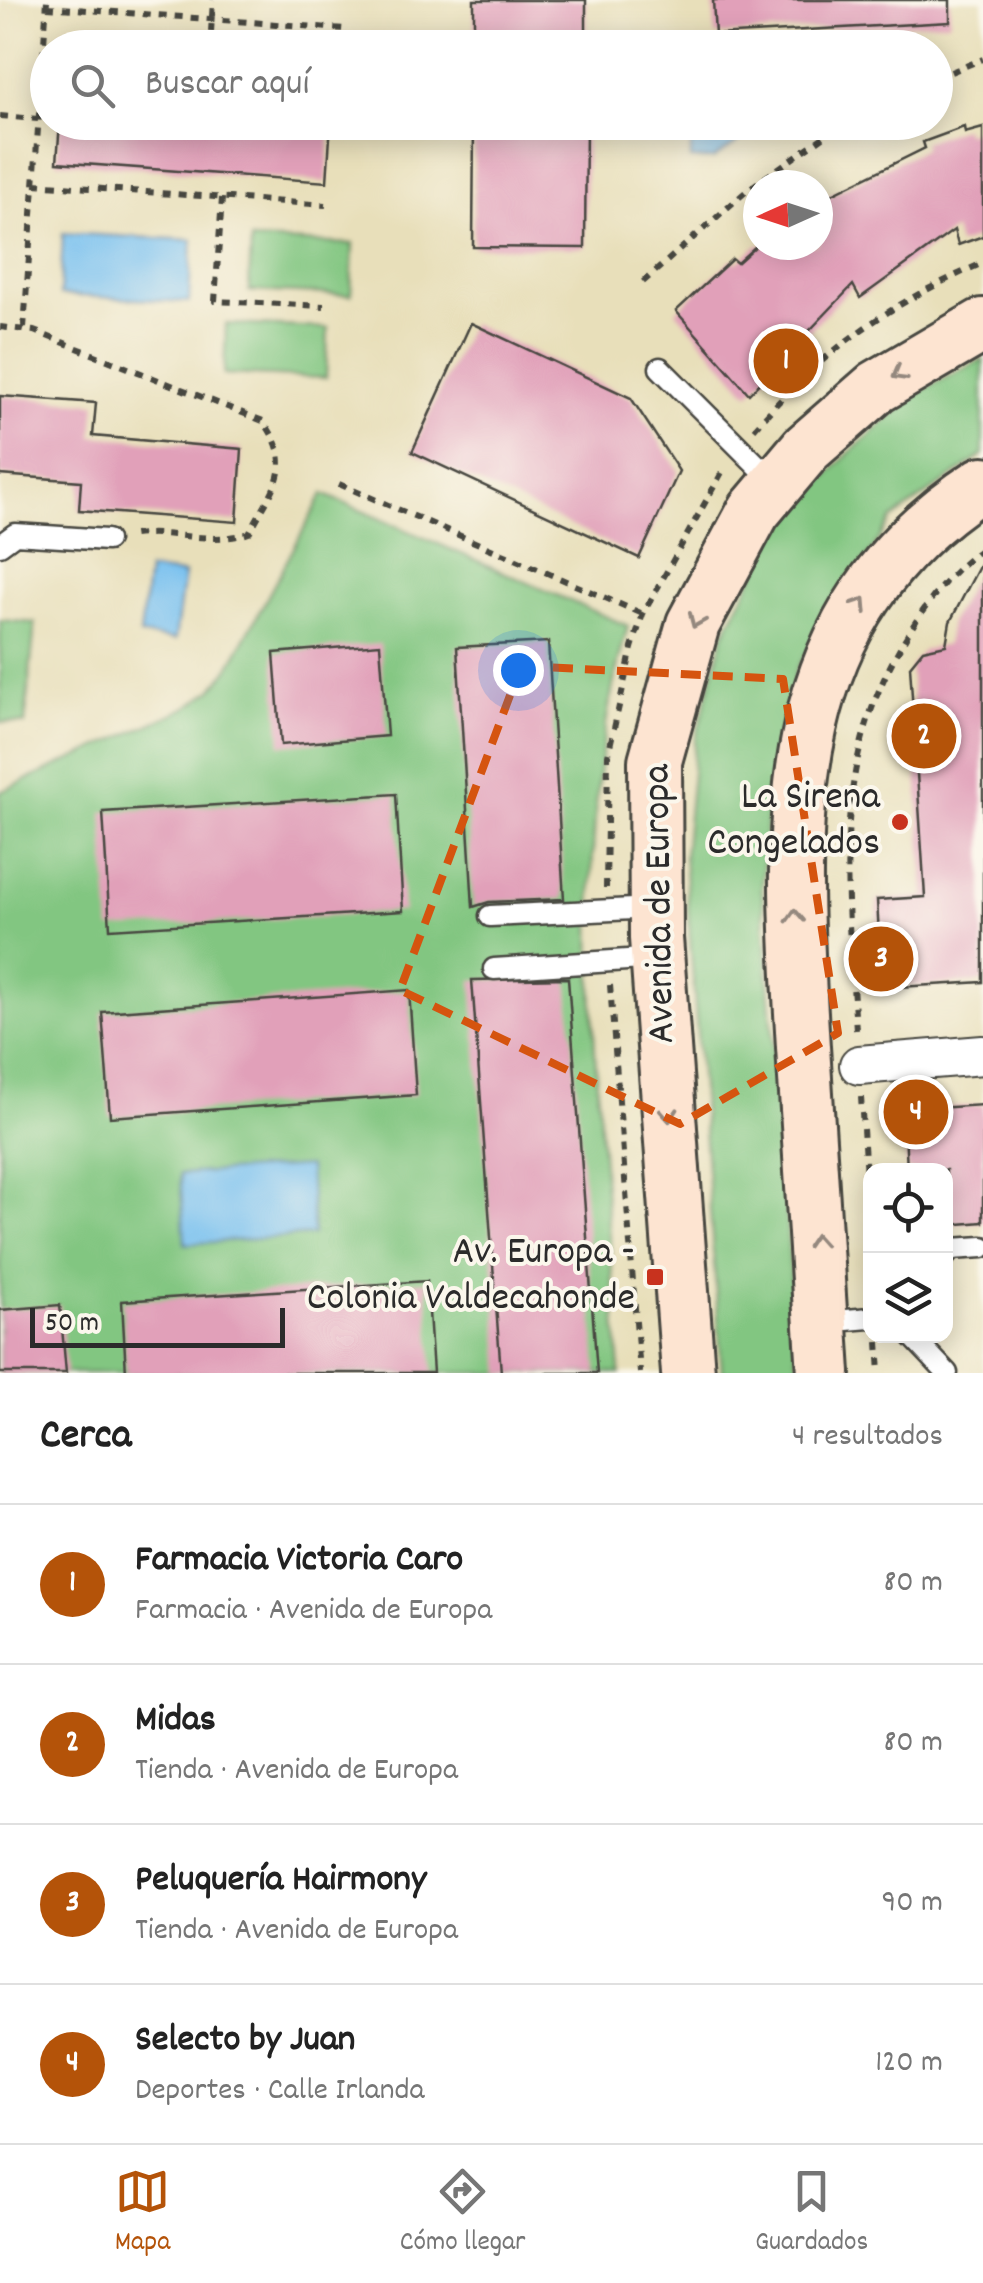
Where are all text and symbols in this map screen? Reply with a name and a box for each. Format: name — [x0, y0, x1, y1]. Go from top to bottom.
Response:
search box — [30, 30, 953, 140]
icon: search — [65, 58, 120, 113]
text: Buscar aquí — [145, 58, 309, 113]
north arrow — [743, 170, 833, 260]
pin: 1 — [754, 324, 818, 398]
one-way arrow — [892, 362, 910, 382]
one-way arrow — [848, 597, 867, 615]
one-way arrow — [688, 611, 708, 629]
your location — [493, 645, 544, 696]
pin: 2 — [892, 698, 956, 774]
street label: Avenida de Europa — [631, 763, 693, 1044]
place label: La Sirena Congelados — [707, 771, 881, 874]
marker: La Sirena Congelados — [889, 811, 911, 833]
one-way arrow — [785, 908, 806, 924]
pin: 3 — [848, 922, 914, 996]
pin: 4 — [884, 1074, 948, 1150]
one-way arrow — [658, 1107, 679, 1123]
map controls — [863, 1163, 953, 1343]
button: locate — [863, 1163, 953, 1253]
place label: Av. Europa - Colonia Valdecahonde — [307, 1226, 635, 1329]
one-way arrow — [805, 1232, 827, 1248]
button: layers — [863, 1253, 953, 1343]
marker: Av. Europa - Colonia Valdecahonde — [644, 1266, 666, 1288]
scale bar — [30, 1303, 285, 1348]
text: 50 m — [45, 1305, 99, 1345]
text: Cerca — [40, 1408, 131, 1468]
text: 4 resultados — [792, 1415, 943, 1461]
text: Farmacia Victoria Caro — [135, 1534, 463, 1589]
text: 1 — [69, 1561, 76, 1607]
text: 80 m — [883, 1561, 943, 1607]
text: Farmacia · Avenida de Europa — [135, 1589, 492, 1635]
text: Midas — [135, 1694, 216, 1749]
text: 2 — [66, 1721, 79, 1767]
text: 80 m — [883, 1721, 943, 1767]
text: Tienda · Avenida de Europa — [135, 1749, 458, 1795]
text: Peluquería Hairmony — [135, 1854, 426, 1909]
text: 3 — [65, 1881, 80, 1927]
text: 90 m — [882, 1881, 943, 1927]
text: Tienda · Avenida de Europa — [135, 1909, 458, 1955]
text: Selecto by Juan — [135, 2014, 355, 2069]
text: 4 — [66, 2041, 79, 2087]
text: 120 m — [875, 2041, 943, 2087]
text: Deportes · Calle Irlanda — [135, 2069, 424, 2115]
tab: Mapa — [115, 2164, 170, 2264]
tab: Cómo llegar — [400, 2164, 526, 2264]
tab: Guardados — [755, 2164, 868, 2264]

